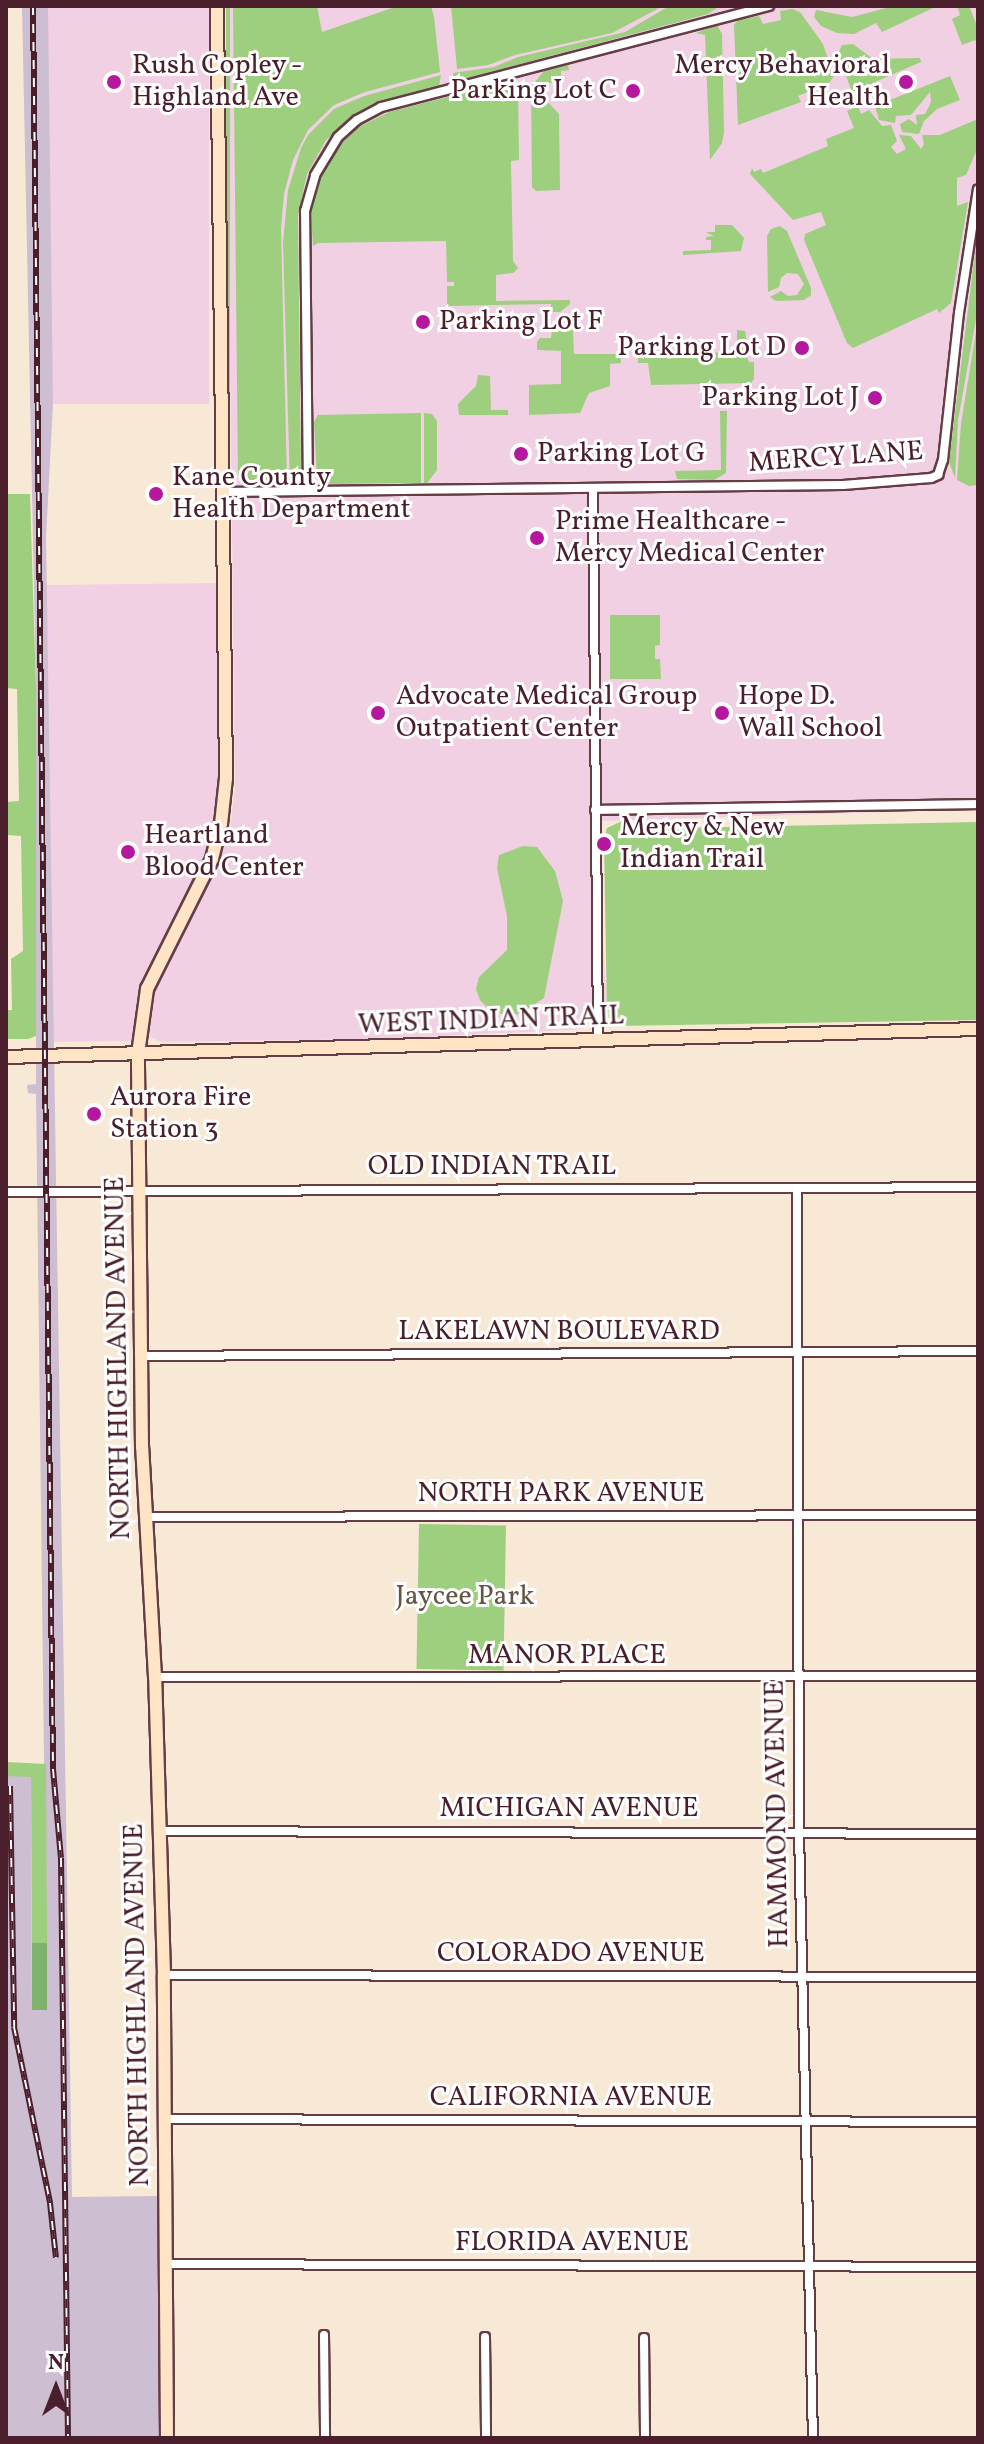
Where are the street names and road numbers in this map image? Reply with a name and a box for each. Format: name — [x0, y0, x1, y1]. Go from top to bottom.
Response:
street label: MERCY LANE — [747, 435, 925, 481]
street label: WEST INDIAN TRAIL — [356, 1000, 626, 1042]
street label: OLD INDIAN TRAIL — [367, 1150, 617, 1184]
street label: NORTH HIGHLAND AVENUE — [99, 1176, 139, 1540]
street label: LAKELAWN BOULEVARD — [398, 1315, 720, 1349]
street label: NORTH PARK AVENUE — [417, 1477, 705, 1511]
street label: MANOR PLACE — [468, 1639, 666, 1673]
street label: HAMMOND AVENUE — [759, 1680, 797, 1948]
street label: MICHIGAN AVENUE — [439, 1792, 699, 1826]
street label: NORTH HIGHLAND AVENUE — [118, 1823, 158, 2187]
street label: COLORADO AVENUE — [437, 1937, 705, 1971]
street label: CALIFORNIA AVENUE — [430, 2081, 712, 2115]
street label: FLORIDA AVENUE — [455, 2226, 689, 2260]

